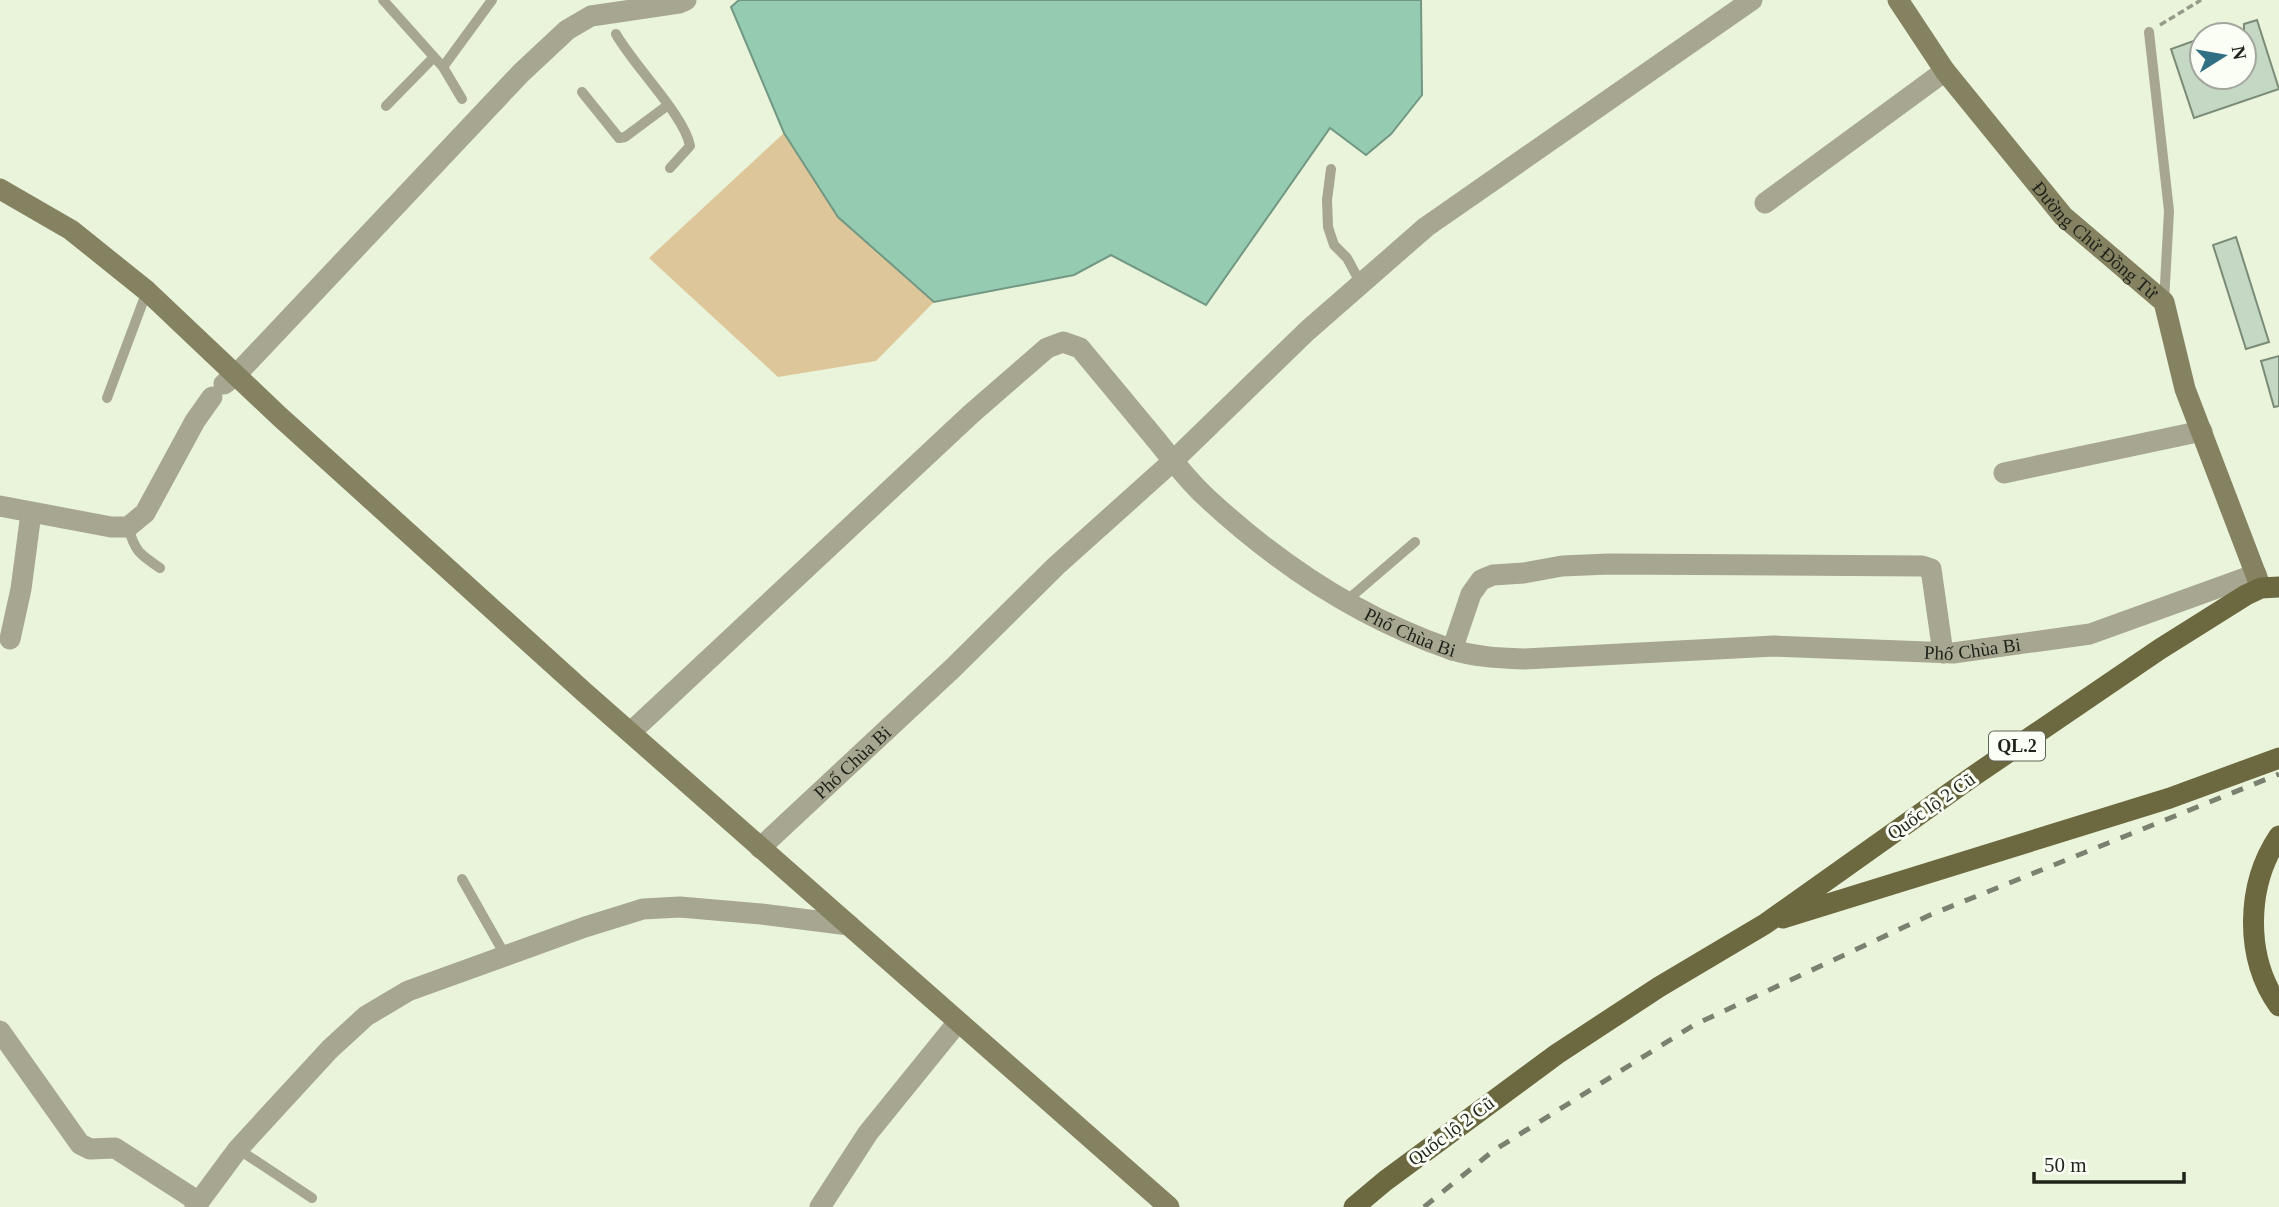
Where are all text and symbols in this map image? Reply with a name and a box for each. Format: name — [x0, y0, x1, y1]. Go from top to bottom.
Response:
north arrow — [2188, 21, 2258, 91]
text: N — [2228, 44, 2251, 62]
street label: Đường Chử Đồng Tử — [2028, 177, 2163, 303]
street label: Phố Chùa Bi — [1361, 603, 1458, 661]
street label: Phố Chùa Bi — [1924, 633, 2022, 664]
street label: Phố Chùa Bi — [809, 721, 895, 803]
road number: QL.2 — [1989, 732, 2045, 760]
street label: Quốc lộ 2 Cũ — [1883, 768, 1979, 844]
street label: Quốc lộ 2 Cũ — [1404, 1092, 1498, 1170]
scale bar — [2034, 1140, 2184, 1184]
text: 50 m — [2044, 1153, 2087, 1177]

